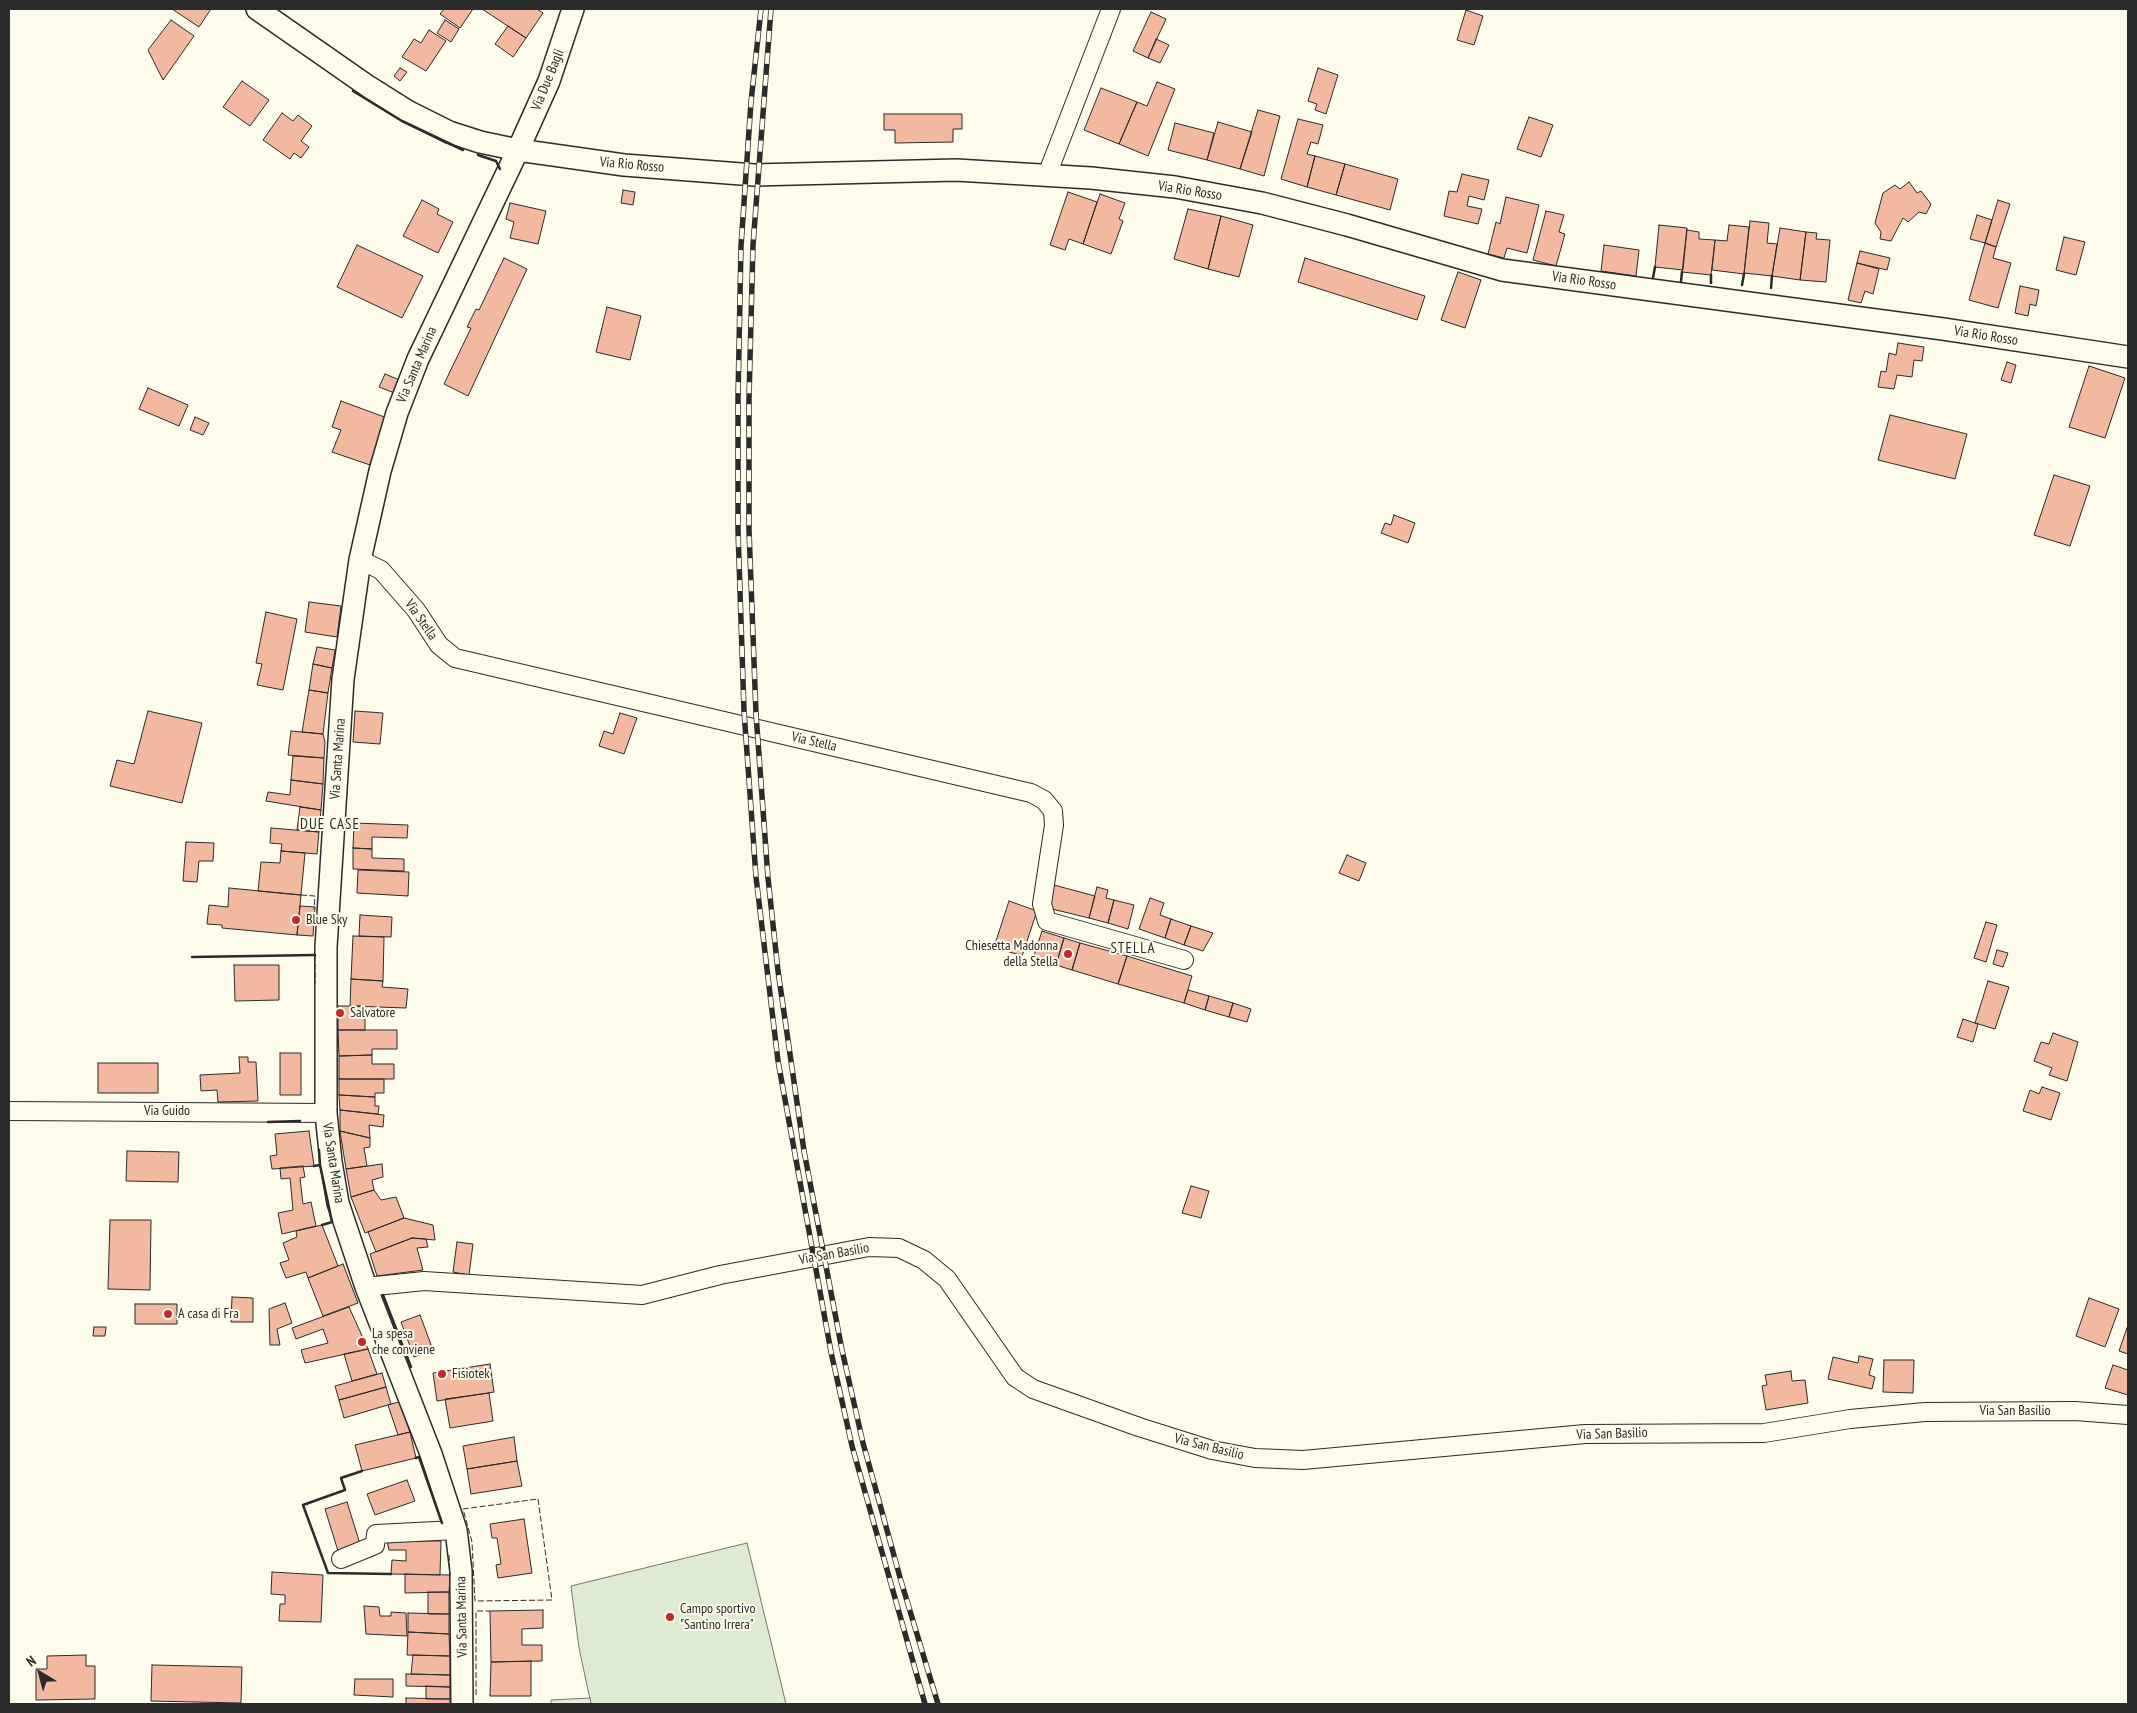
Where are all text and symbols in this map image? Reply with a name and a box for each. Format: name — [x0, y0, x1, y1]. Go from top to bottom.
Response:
street label: Via Due Bagli — [528, 47, 568, 113]
street label: Via Rio Rosso — [599, 154, 665, 176]
street label: Via Rio Rosso — [1157, 178, 1223, 204]
street label: Via Rio Rosso — [1551, 268, 1617, 294]
street label: Via Rio Rosso — [1953, 323, 2019, 349]
street label: Via Santa Marina — [393, 324, 441, 406]
street label: Via Stella — [401, 596, 441, 644]
street label: Via Santa Marina — [327, 718, 349, 800]
street label: Via Stella — [790, 729, 838, 755]
district label: DUE CASE — [299, 816, 361, 834]
place label: Blue Sky — [306, 912, 347, 928]
marker: Blue Sky — [290, 914, 302, 926]
place label: Chiesetta Madonna della Stella — [965, 938, 1058, 970]
district label: STELLA — [1110, 940, 1156, 958]
marker: Chiesetta Madonna della Stella — [1062, 948, 1074, 960]
place label: Salvatore — [350, 1005, 395, 1021]
marker: Salvatore — [334, 1007, 346, 1019]
street label: Via Guido — [144, 1103, 190, 1119]
street label: Via Santa Marina — [318, 1121, 348, 1205]
street label: Via San Basilio — [798, 1240, 870, 1268]
place label: A casa di Fra — [178, 1306, 239, 1322]
marker: A casa di Fra — [162, 1308, 174, 1320]
place label: La spesa che conviene — [372, 1326, 435, 1358]
marker: La spesa che conviene — [356, 1336, 368, 1348]
place label: Fisiotek — [452, 1366, 490, 1382]
marker: Fisiotek — [436, 1368, 448, 1380]
street label: Via San Basilio — [1979, 1403, 2051, 1419]
street label: Via San Basilio — [1576, 1424, 1648, 1444]
street label: Via San Basilio — [1172, 1430, 1246, 1464]
street label: Via Santa Marina — [453, 1576, 471, 1658]
place label: Campo sportivo "Santino Irrera" — [680, 1601, 755, 1634]
marker: Campo sportivo "Santino Irrera" — [664, 1611, 676, 1623]
north arrow — [15, 1648, 65, 1698]
text: N — [23, 1652, 39, 1670]

